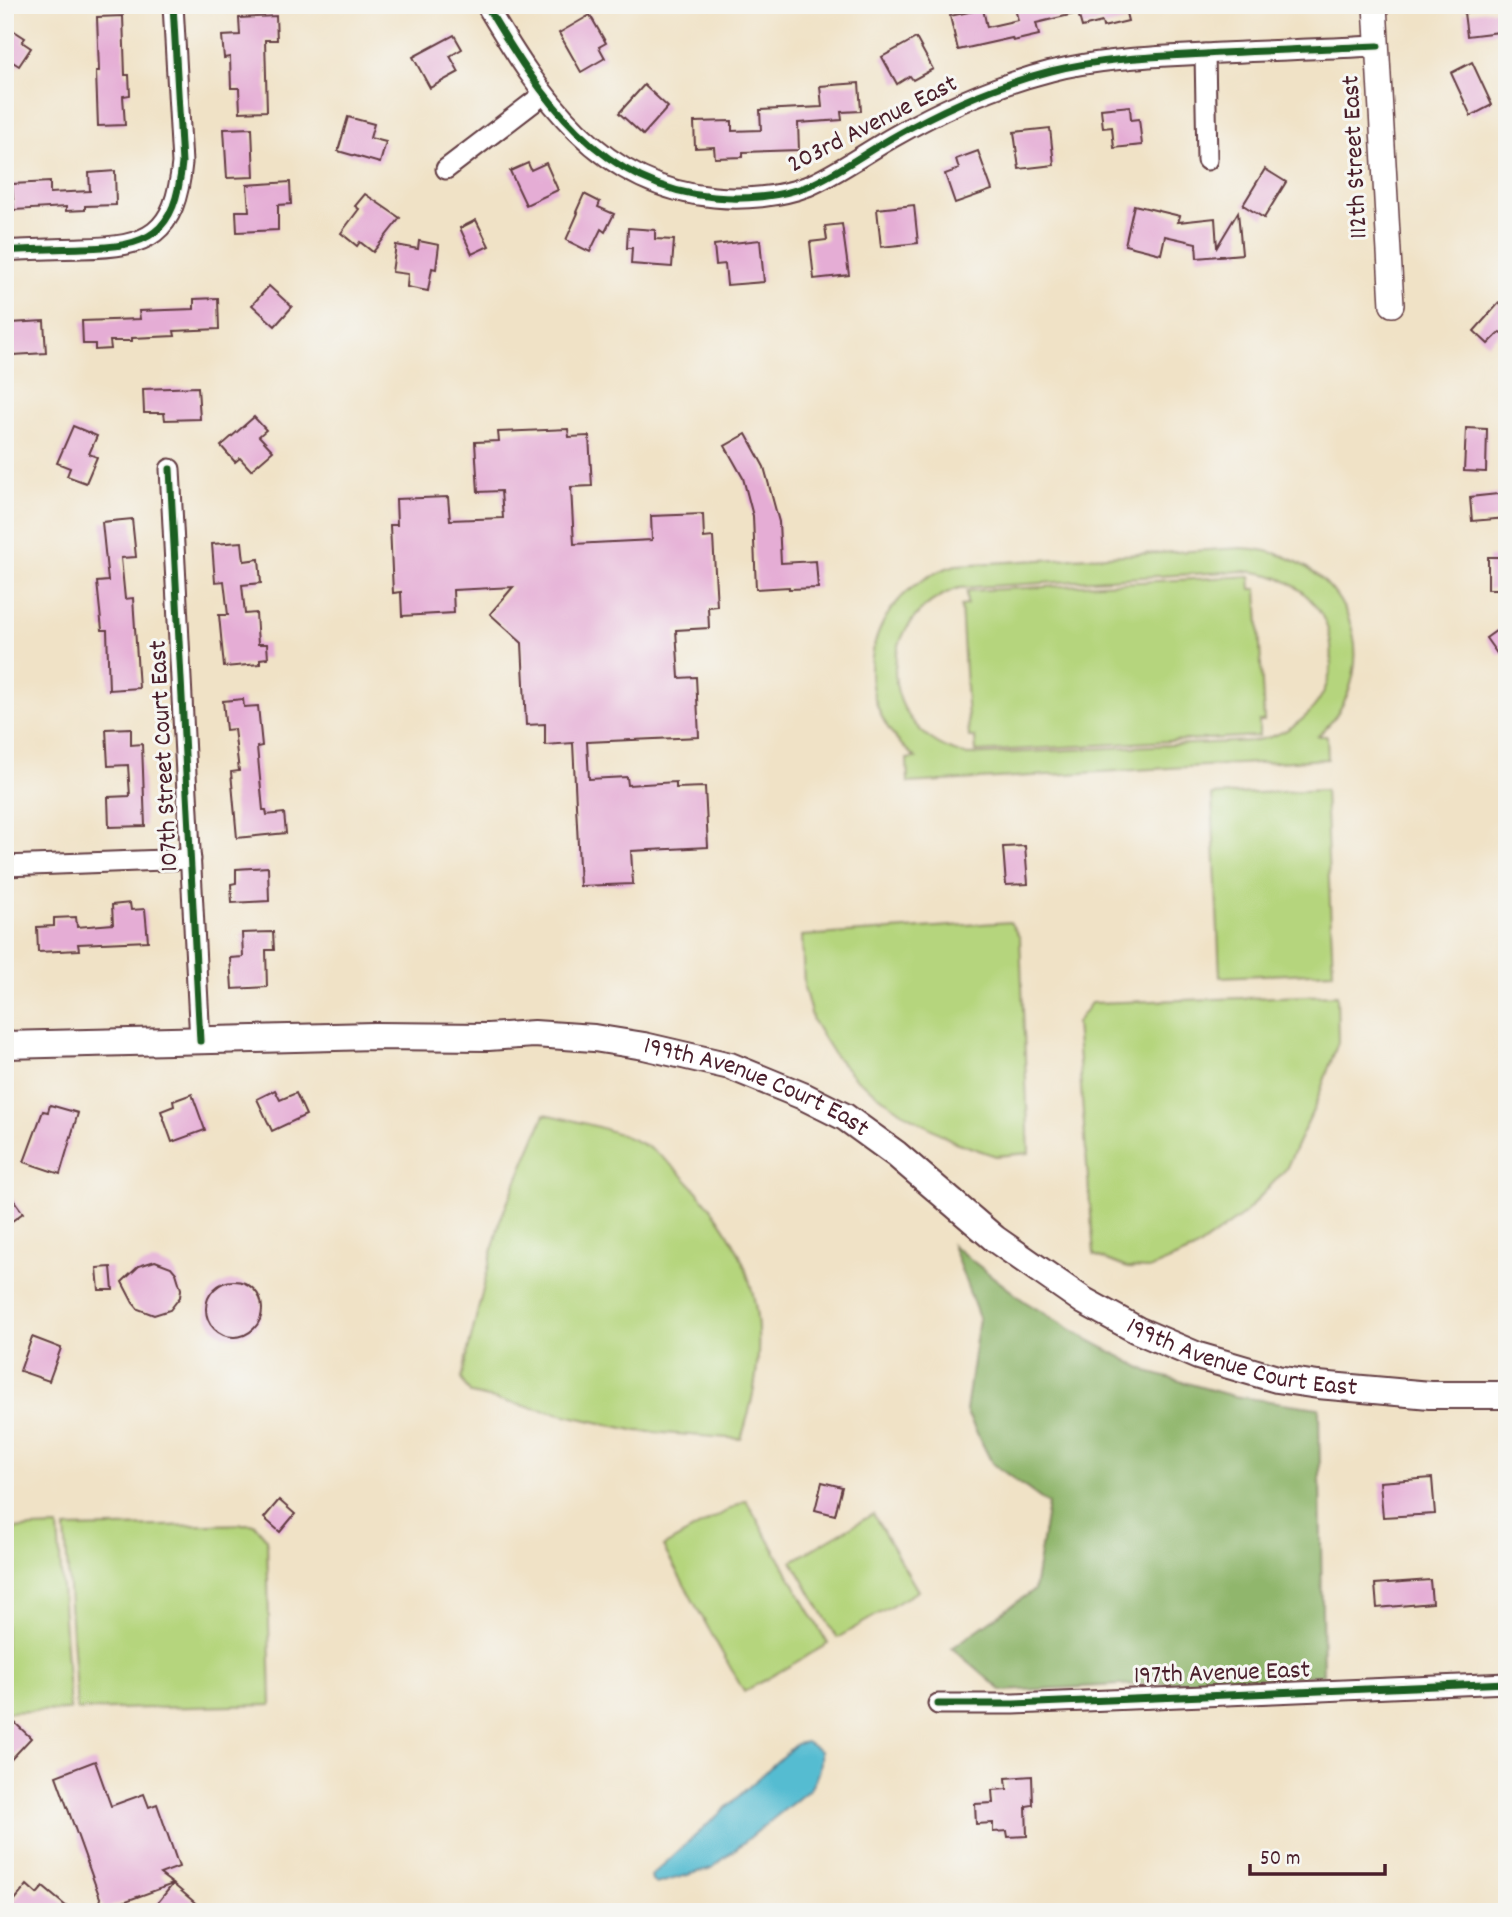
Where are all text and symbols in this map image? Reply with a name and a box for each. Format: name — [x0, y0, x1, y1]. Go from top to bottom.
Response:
street label: 203rd Avenue East — [782, 66, 965, 184]
street label: 112th Street East — [1333, 74, 1379, 240]
street label: 107th Street Court East — [140, 639, 190, 873]
street label: 199th Avenue Court East — [640, 1028, 877, 1147]
street label: 199th Avenue Court East — [1119, 1309, 1359, 1407]
street label: 197th Avenue East — [1133, 1652, 1311, 1696]
scale bar — [1250, 1833, 1384, 1877]
text: 50 m — [1260, 1845, 1300, 1875]

